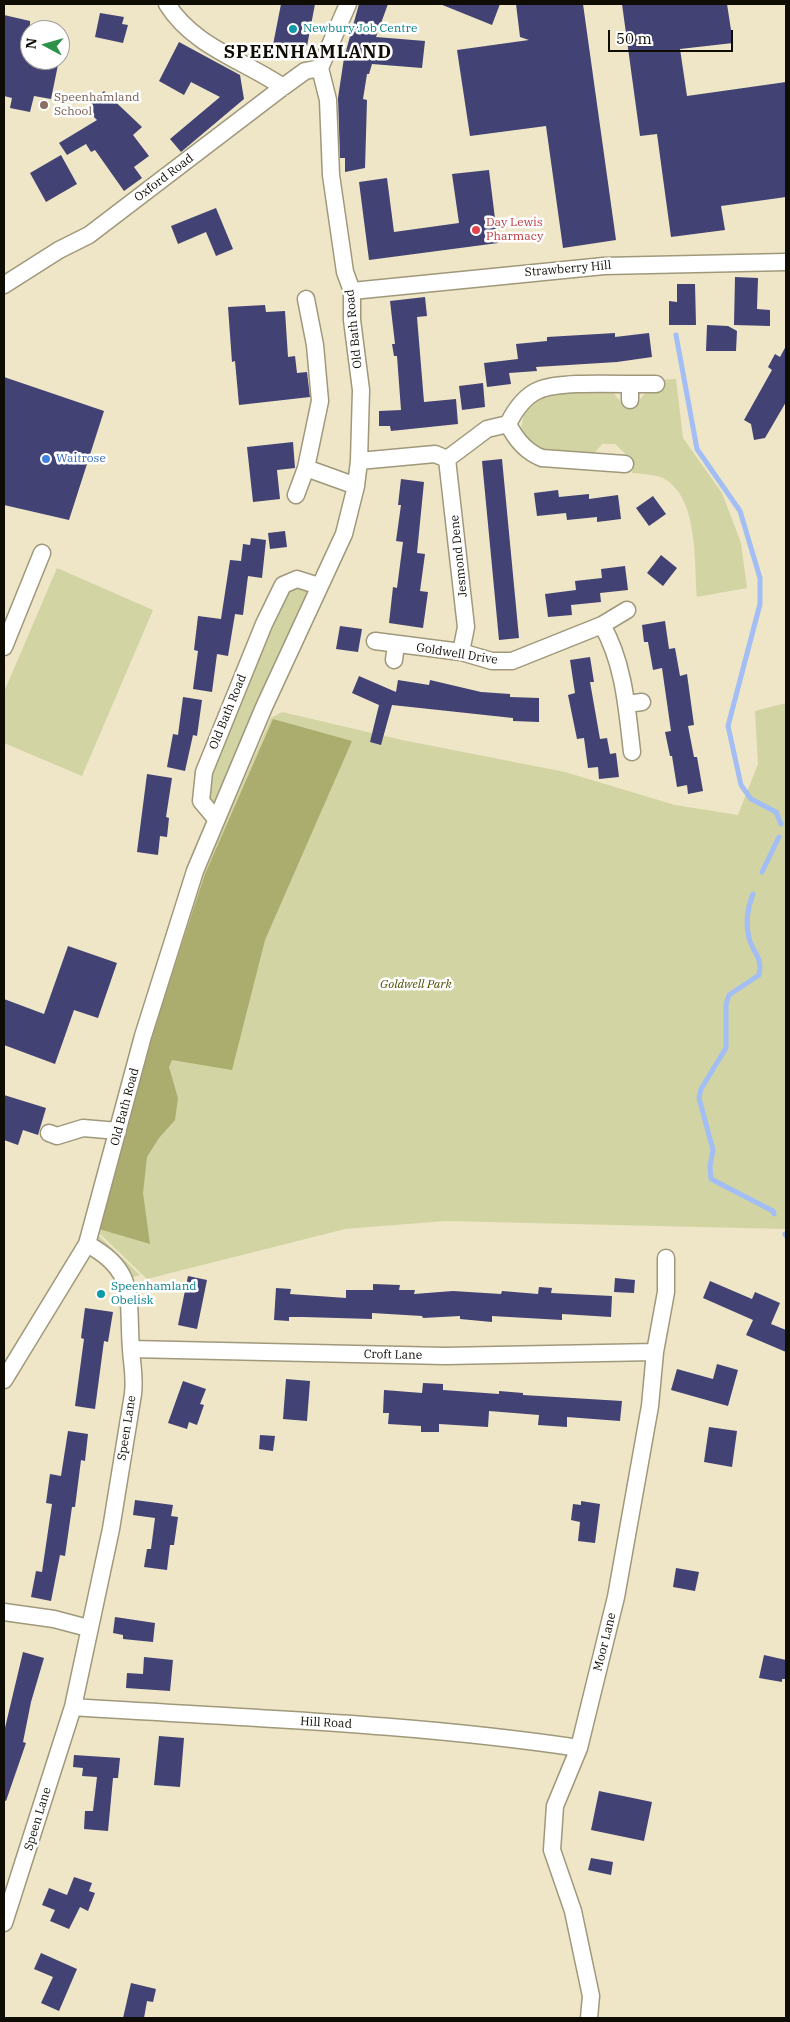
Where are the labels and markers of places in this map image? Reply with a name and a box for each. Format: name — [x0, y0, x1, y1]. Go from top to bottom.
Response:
place label: Newbury Job Centre — [303, 22, 417, 36]
marker: Newbury Job Centre — [287, 23, 299, 35]
place label: Speenhamland School — [54, 91, 140, 119]
marker: Speenhamland School — [38, 99, 50, 111]
place label: Day Lewis Pharmacy — [486, 216, 543, 244]
marker: Day Lewis Pharmacy — [470, 224, 482, 236]
place label: Waitrose — [56, 452, 106, 466]
marker: Waitrose — [40, 453, 52, 465]
place label: Speenhamland Obelisk — [111, 1280, 197, 1308]
marker: Speenhamland Obelisk — [95, 1288, 107, 1300]

